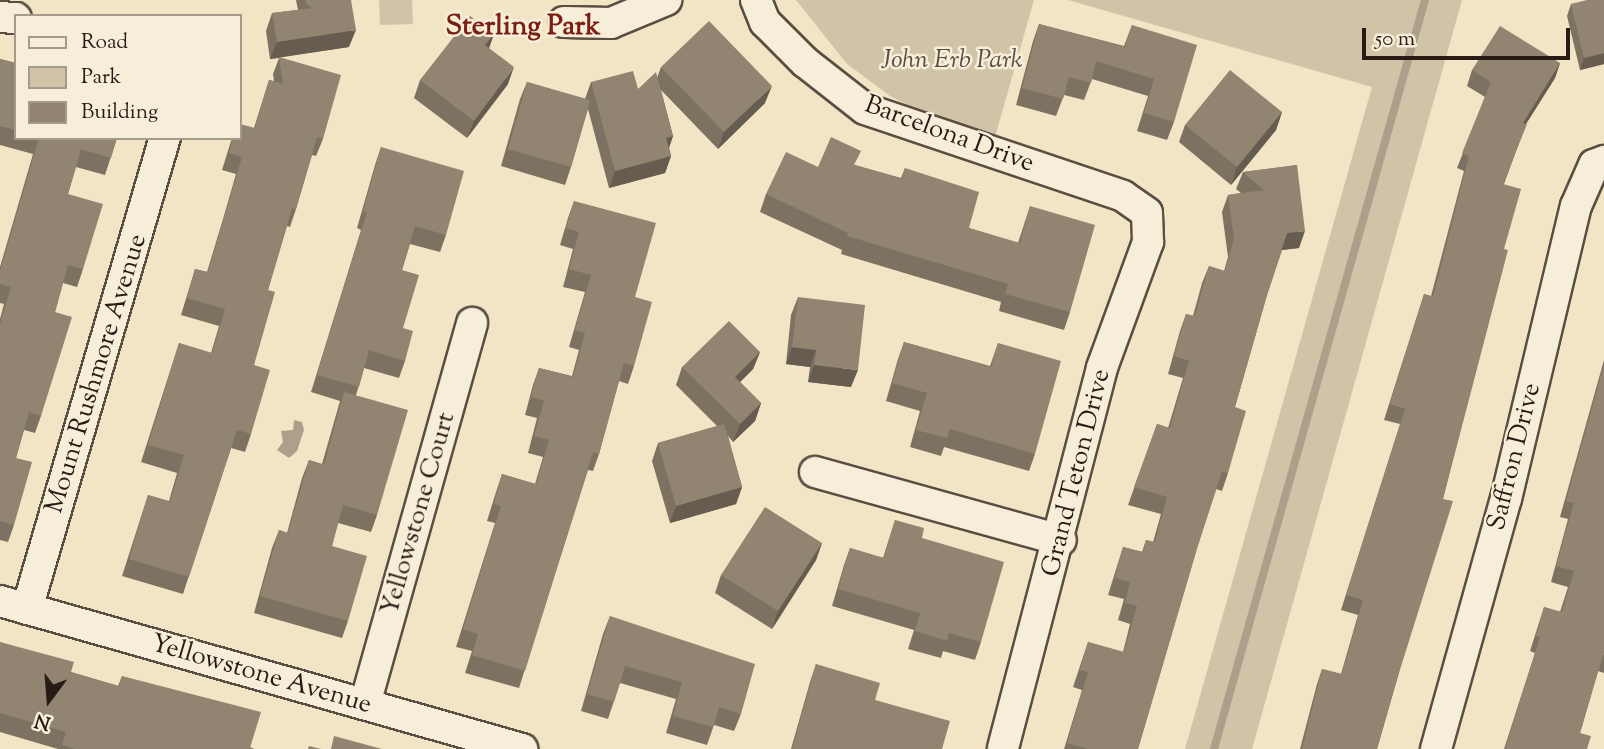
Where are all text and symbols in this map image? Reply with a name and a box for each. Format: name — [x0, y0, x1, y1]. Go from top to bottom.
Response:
district label: Sterling Park — [446, 10, 600, 44]
legend — [14, 14, 242, 140]
scale bar — [1366, 14, 1574, 58]
text: 50 m — [1375, 25, 1415, 55]
text: Road — [81, 28, 128, 58]
park label: John Erb Park — [881, 45, 1023, 77]
text: Park — [81, 63, 121, 93]
street label: Barcelona Drive — [860, 90, 1038, 180]
text: Building — [81, 98, 158, 128]
street label: Mount Rushmore Avenue — [40, 231, 154, 517]
street label: Grand Teton Drive — [1036, 366, 1118, 580]
street label: Saffron Drive — [1482, 380, 1548, 534]
street label: Yellowstone Court — [375, 409, 463, 619]
street label: Yellowstone Avenue — [147, 629, 375, 721]
north arrow — [14, 665, 84, 735]
text: N — [32, 706, 54, 736]

